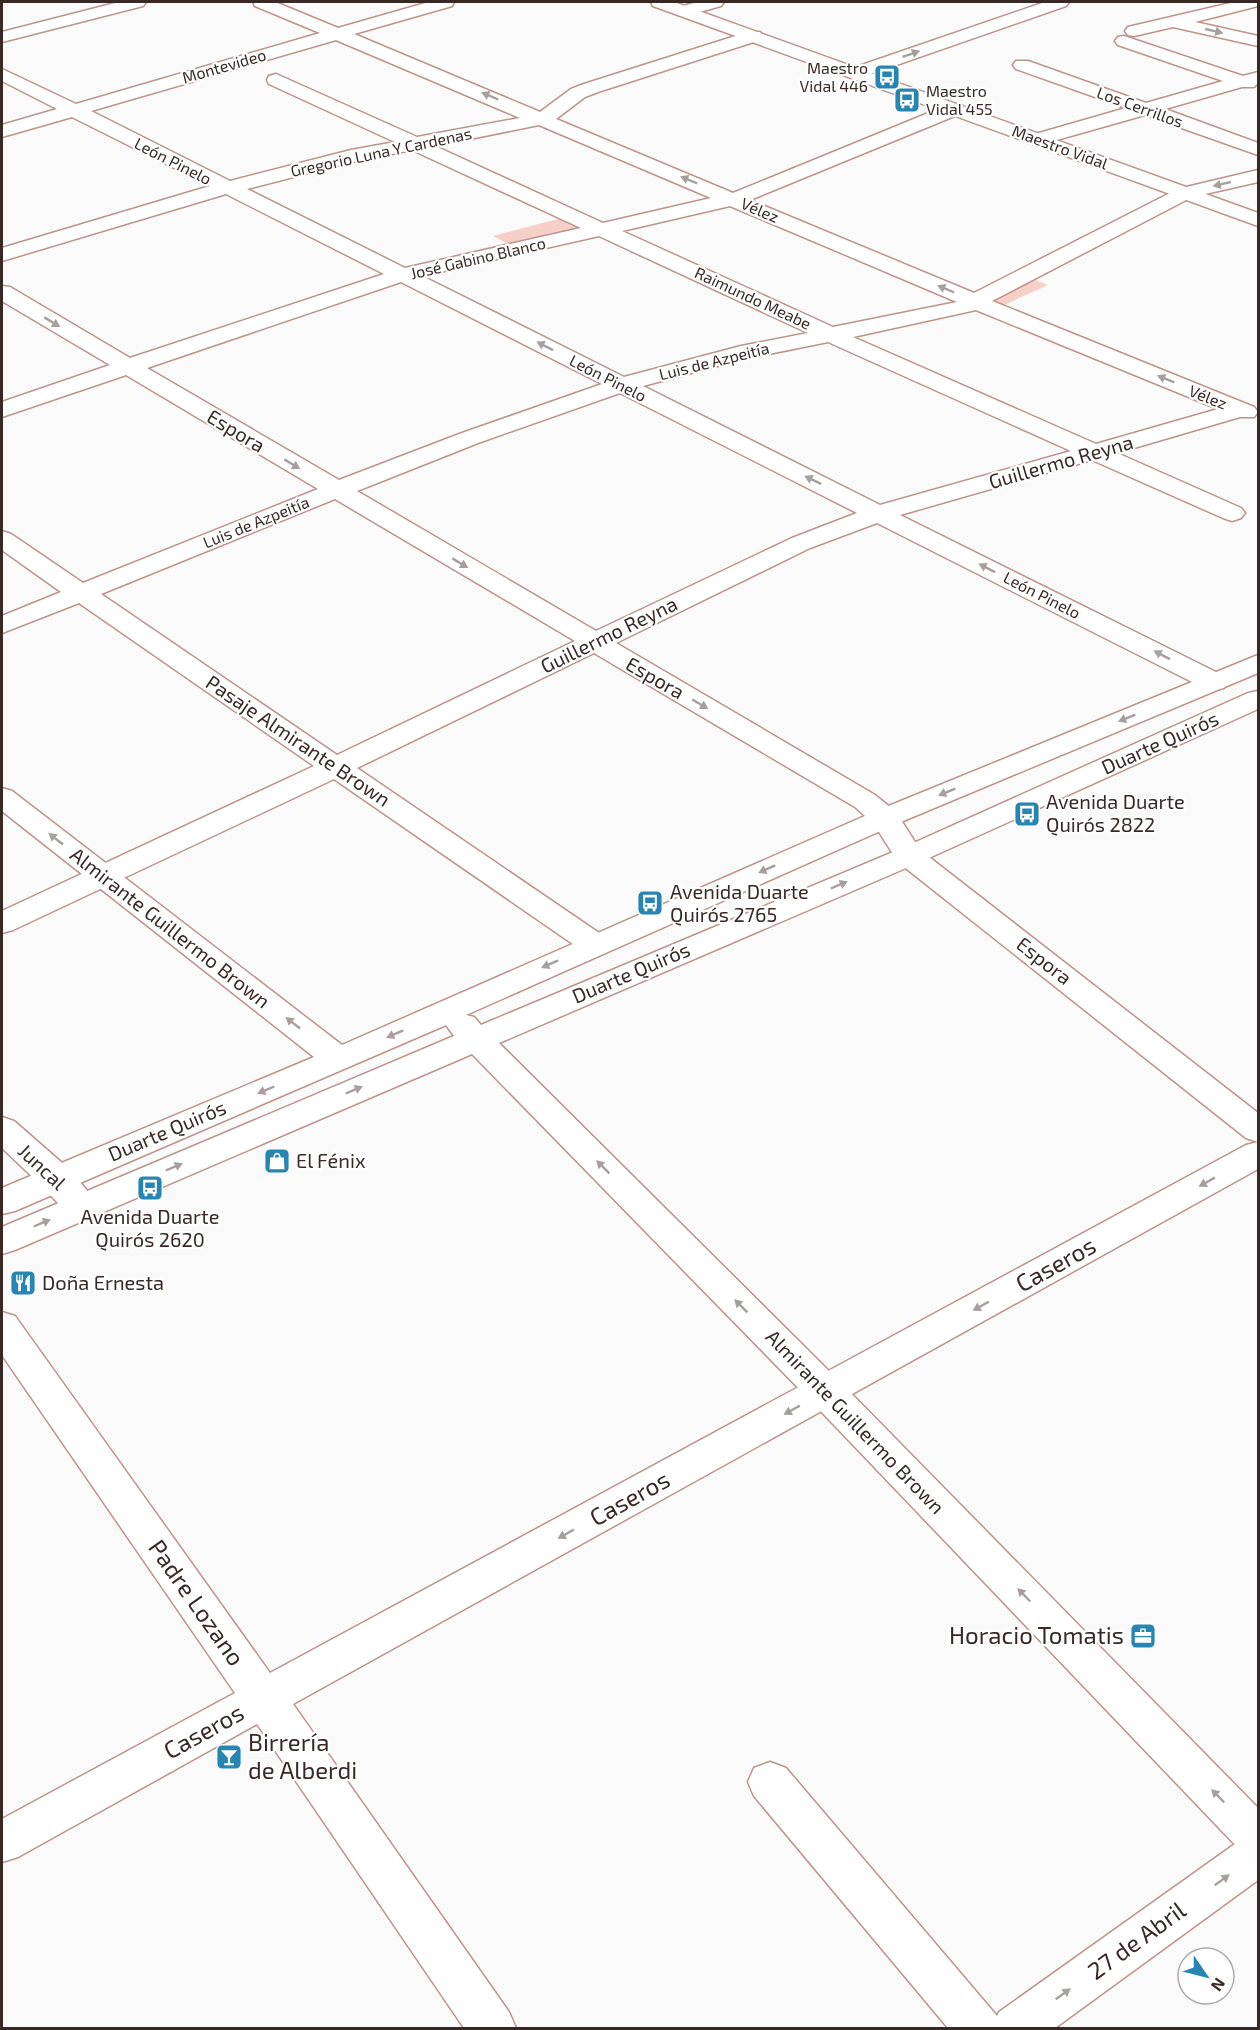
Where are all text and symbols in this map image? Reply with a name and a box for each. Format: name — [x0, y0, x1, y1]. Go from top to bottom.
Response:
one-way arrow — [1205, 27, 1224, 37]
street label: Montevideo — [180, 44, 268, 87]
one-way arrow — [902, 48, 920, 58]
place label: Maestro Vidal 446 — [800, 58, 868, 95]
bus stop icon: Maestro Vidal 446 — [872, 62, 902, 92]
place label: Maestro Vidal 455 — [926, 81, 993, 118]
street label: Los Cerrillos — [1095, 82, 1186, 131]
bus stop icon: Maestro Vidal 455 — [892, 85, 922, 115]
one-way arrow — [482, 92, 499, 101]
street label: Maestro Vidal — [1010, 120, 1111, 173]
street label: Gregorio Luna Y Cardenas — [289, 123, 473, 180]
street label: León Pinelo — [132, 133, 215, 188]
one-way arrow — [680, 175, 698, 185]
one-way arrow — [1212, 180, 1231, 190]
street label: Vélez — [738, 193, 782, 226]
street label: José Gabino Blanco — [408, 233, 547, 282]
street label: Raimundo Meabe — [692, 262, 814, 333]
one-way arrow — [937, 284, 955, 294]
one-way arrow — [44, 316, 60, 327]
street label: Luis de Azpeitía — [657, 338, 771, 383]
one-way arrow — [536, 341, 553, 351]
street label: León Pinelo — [567, 350, 650, 405]
one-way arrow — [1156, 374, 1174, 384]
street label: Vélez — [1186, 380, 1230, 413]
street label: Espora — [203, 404, 270, 457]
street label: Guillermo Reyna — [986, 429, 1136, 493]
one-way arrow — [284, 459, 301, 469]
one-way arrow — [805, 476, 822, 485]
street label: Luis de Azpeitía — [200, 492, 312, 551]
one-way arrow — [452, 558, 469, 568]
one-way arrow — [979, 563, 996, 572]
street label: León Pinelo — [1001, 567, 1084, 622]
street label: Guillermo Reyna — [536, 591, 681, 678]
street label: Espora — [622, 651, 689, 703]
one-way arrow — [1153, 651, 1170, 660]
street label: Pasaje Almirante Brown — [202, 669, 395, 811]
one-way arrow — [692, 699, 708, 710]
street label: Duarte Quirós — [1097, 706, 1222, 779]
one-way arrow — [1118, 714, 1136, 723]
one-way arrow — [937, 787, 955, 797]
place label: Avenida Duarte Quirós 2822 — [1046, 789, 1185, 836]
bus stop icon: Avenida Duarte Quirós 2822 — [1012, 799, 1042, 829]
one-way arrow — [48, 834, 63, 846]
street label: Almirante Guillermo Brown — [66, 842, 275, 1013]
one-way arrow — [758, 864, 776, 874]
place label: Avenida Duarte Quirós 2765 — [670, 879, 809, 926]
one-way arrow — [830, 880, 848, 890]
bus stop icon: Avenida Duarte Quirós 2765 — [635, 888, 665, 918]
street label: Espora — [1012, 931, 1077, 989]
street label: Duarte Quirós — [568, 937, 693, 1008]
one-way arrow — [541, 959, 559, 969]
one-way arrow — [285, 1018, 300, 1030]
one-way arrow — [385, 1029, 403, 1039]
one-way arrow — [256, 1085, 274, 1095]
one-way arrow — [345, 1085, 363, 1095]
street label: Duarte Quirós — [104, 1095, 229, 1166]
street label: Juncal — [14, 1138, 72, 1194]
shop icon: El Fénix — [262, 1146, 292, 1176]
place label: El Fénix — [296, 1148, 366, 1172]
one-way arrow — [597, 1161, 611, 1175]
one-way arrow — [166, 1162, 184, 1172]
bus stop icon: Avenida Duarte Quirós 2620 — [135, 1173, 165, 1203]
one-way arrow — [1198, 1177, 1215, 1187]
place label: Avenida Duarte Quirós 2620 — [81, 1204, 219, 1251]
one-way arrow — [33, 1218, 51, 1228]
street label: Caseros — [1010, 1230, 1100, 1297]
restaurant icon: Doña Ernesta — [8, 1268, 38, 1298]
place label: Doña Ernesta — [42, 1270, 164, 1294]
one-way arrow — [734, 1299, 748, 1313]
one-way arrow — [972, 1301, 989, 1311]
street label: Almirante Guillermo Brown — [761, 1324, 950, 1518]
one-way arrow — [783, 1405, 800, 1415]
street label: Caseros — [584, 1464, 674, 1531]
one-way arrow — [557, 1529, 574, 1539]
street label: Padre Lozano — [143, 1533, 251, 1671]
one-way arrow — [1017, 1589, 1031, 1603]
place label: Horacio Tomatis — [949, 1620, 1124, 1649]
office icon: Horacio Tomatis — [1128, 1621, 1158, 1651]
street label: Caseros — [158, 1697, 248, 1764]
place label: Birrería de Alberdi — [248, 1727, 357, 1784]
bar icon: Birrería de Alberdi — [214, 1742, 244, 1772]
one-way arrow — [1211, 1789, 1225, 1803]
one-way arrow — [1213, 1874, 1229, 1886]
street label: 27 de Abril — [1082, 1895, 1191, 1985]
north arrow — [1176, 1946, 1236, 2006]
text: N — [1208, 1975, 1230, 1995]
one-way arrow — [1055, 1988, 1071, 2000]

